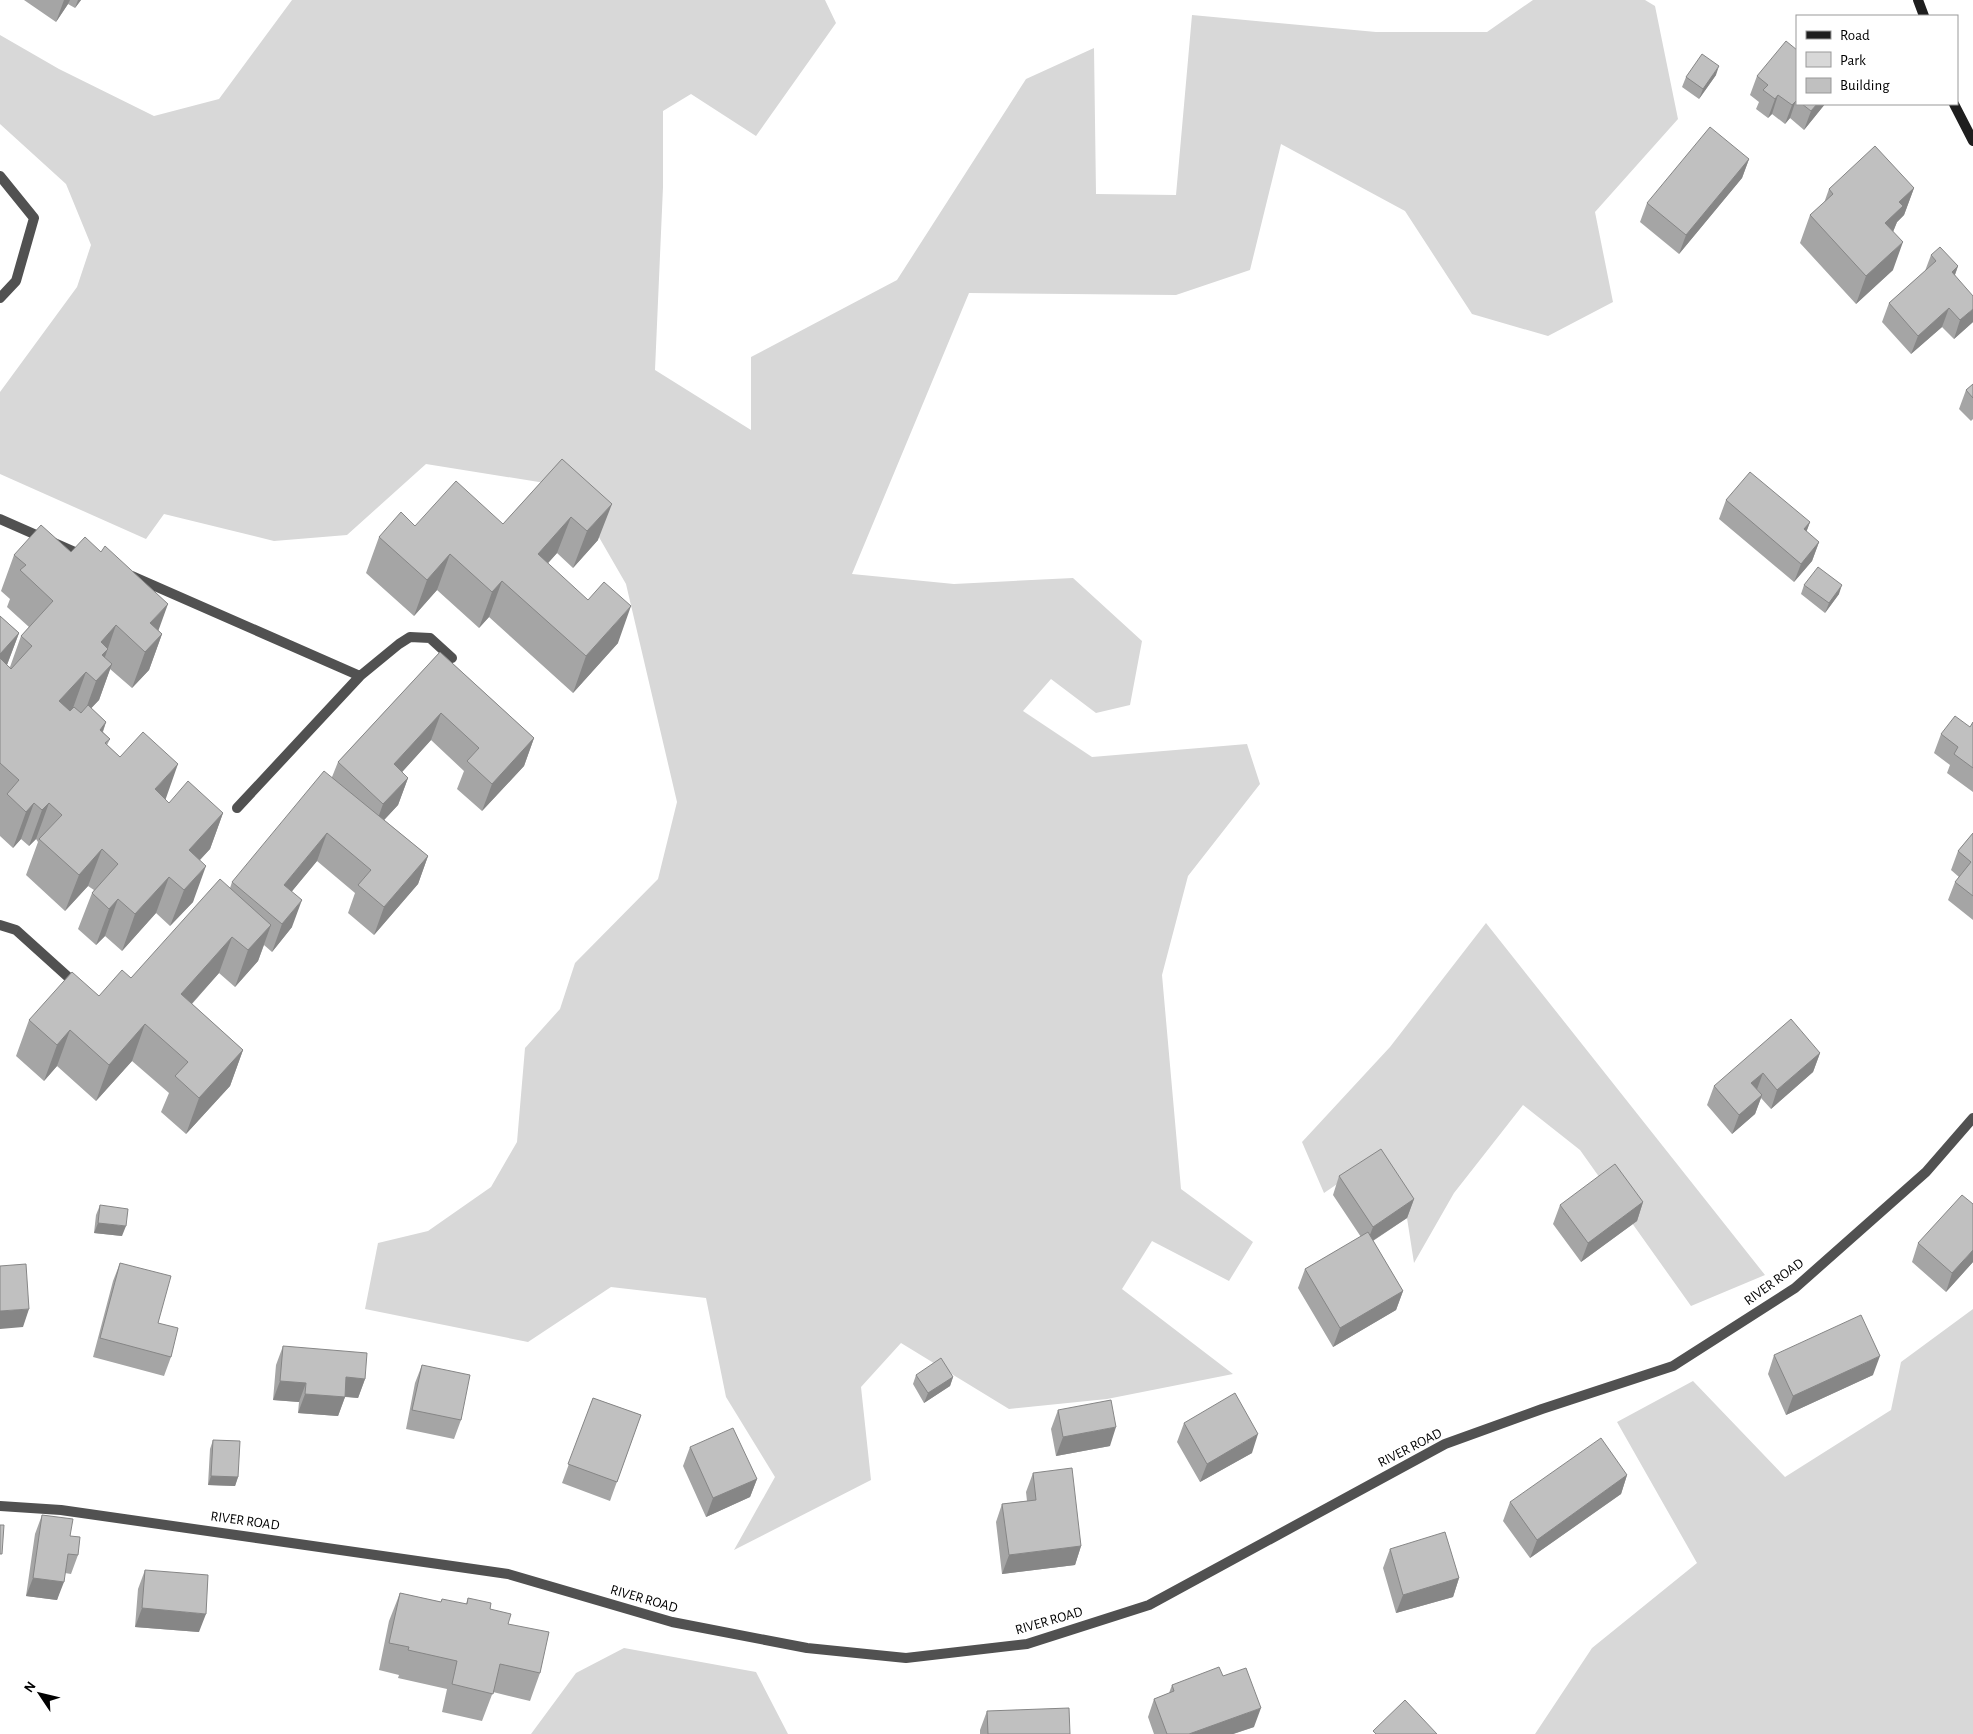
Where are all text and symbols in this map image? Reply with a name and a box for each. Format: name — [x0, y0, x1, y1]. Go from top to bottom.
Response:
legend — [1796, 15, 1958, 105]
text: Road — [1840, 28, 1870, 43]
text: Park — [1840, 53, 1866, 68]
text: Building — [1840, 78, 1890, 93]
street label: RIVER ROAD — [1742, 1256, 1806, 1308]
street label: RIVER ROAD — [1376, 1426, 1444, 1470]
street label: RIVER ROAD — [210, 1509, 280, 1533]
street label: RIVER ROAD — [609, 1583, 679, 1615]
street label: RIVER ROAD — [1014, 1605, 1084, 1637]
north arrow — [15, 1669, 65, 1719]
text: N — [22, 1679, 39, 1695]

